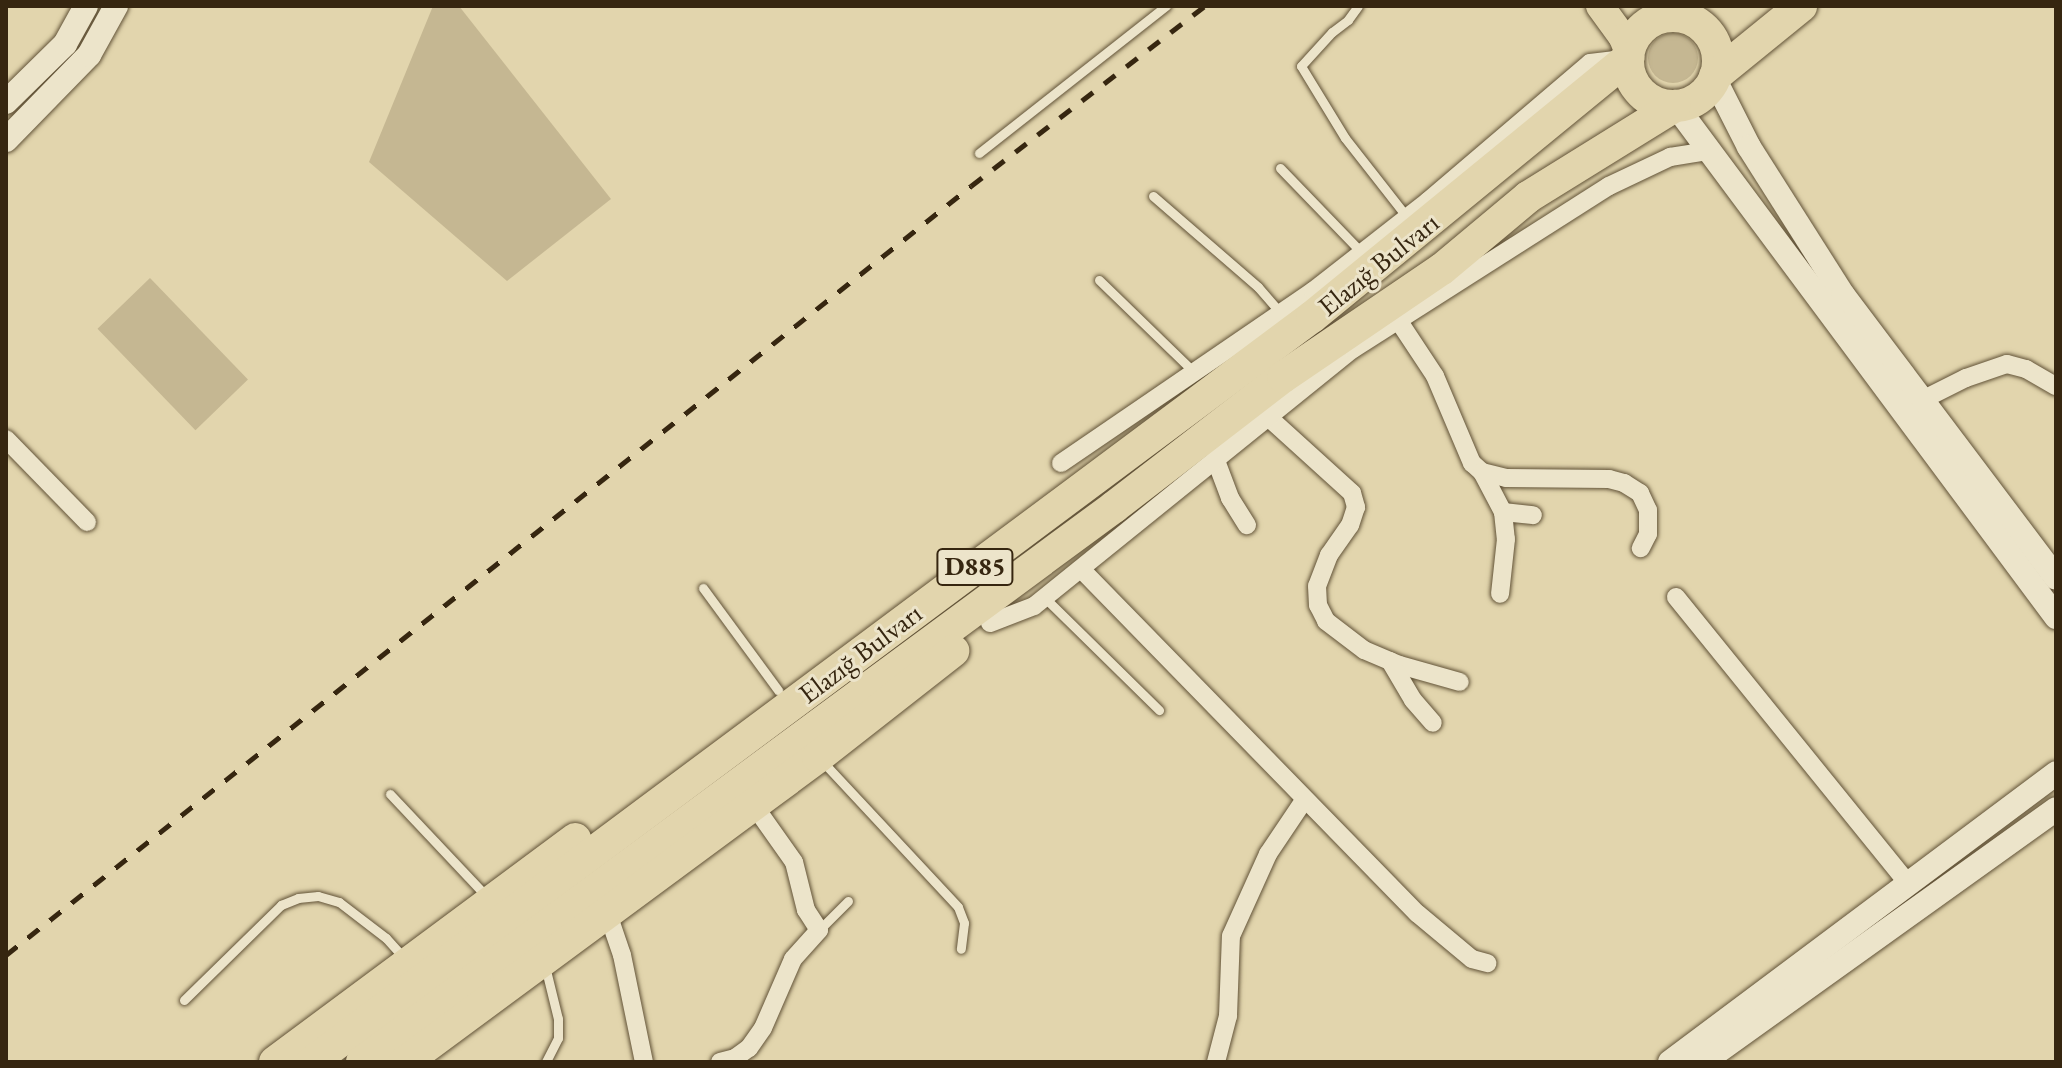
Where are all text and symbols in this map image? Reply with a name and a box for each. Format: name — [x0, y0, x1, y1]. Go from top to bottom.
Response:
street label: Elazığ Bulvarı — [1311, 205, 1445, 323]
road number: D885 — [935, 545, 1015, 589]
street label: Elazığ Bulvarı — [792, 596, 928, 710]

